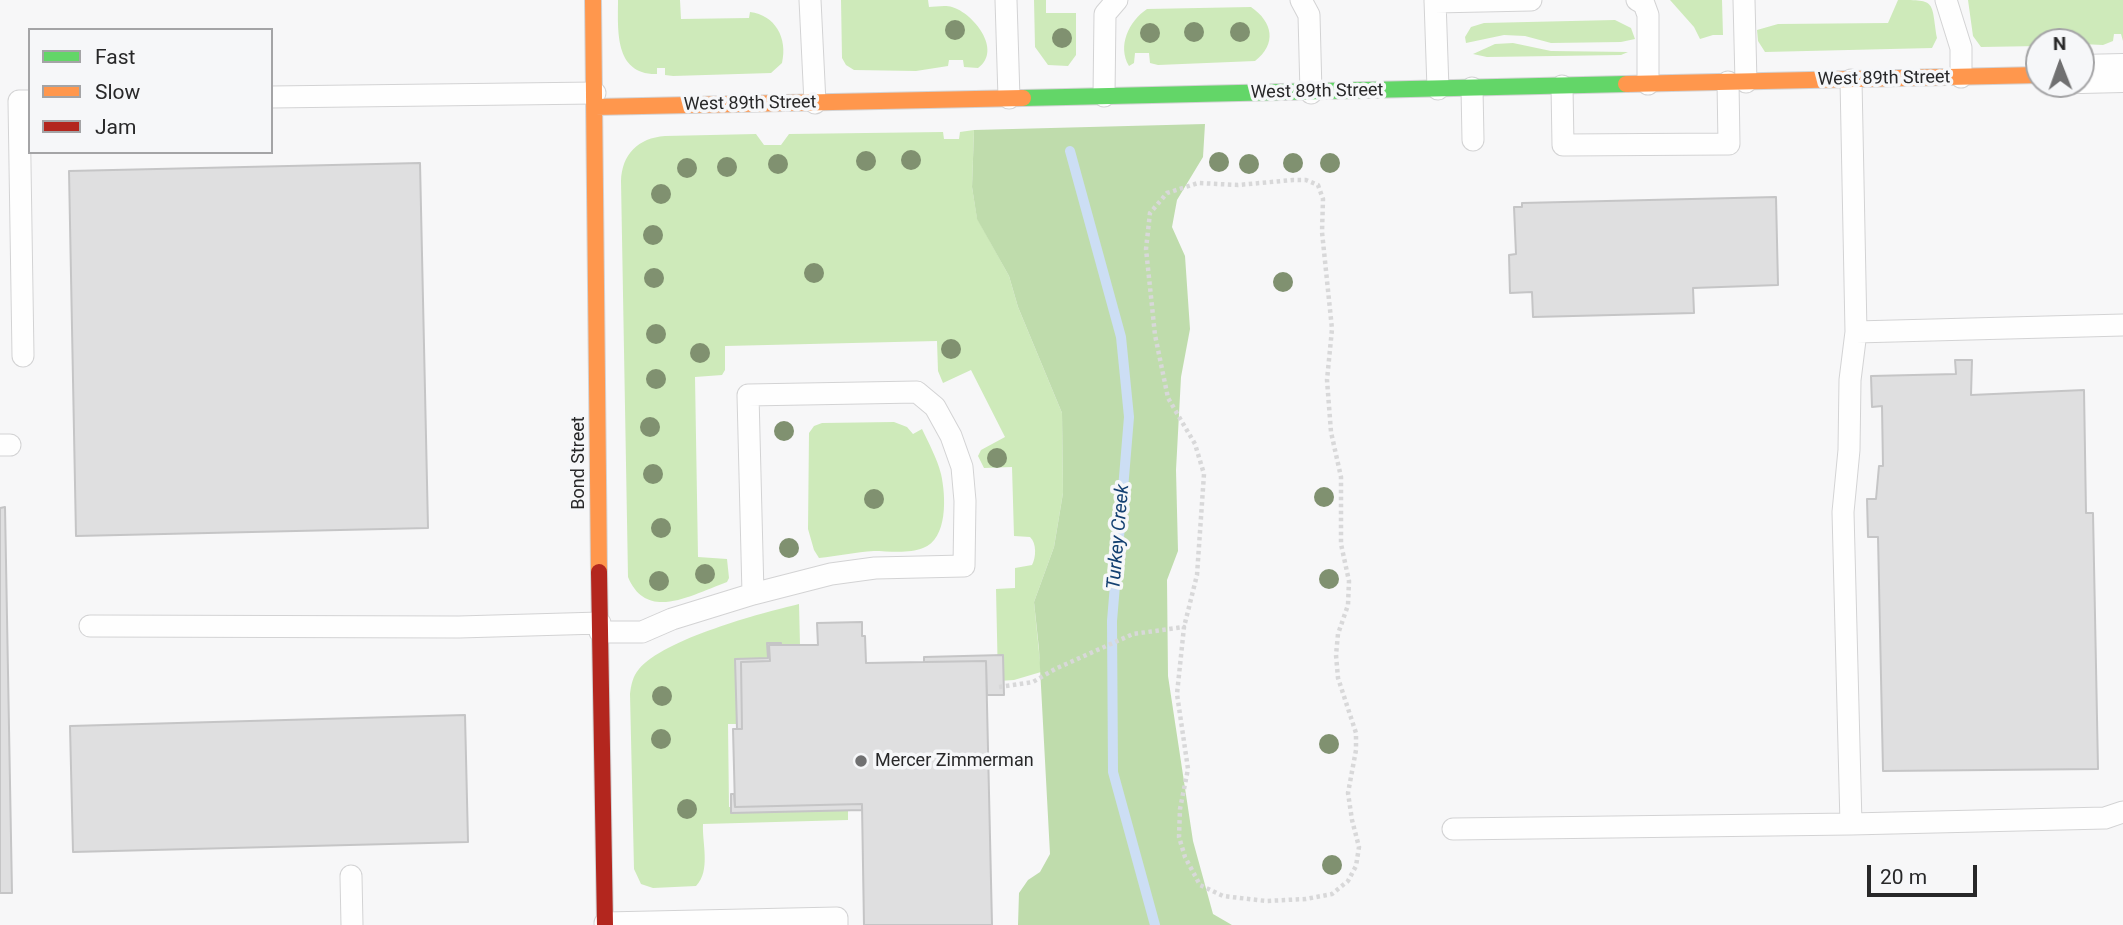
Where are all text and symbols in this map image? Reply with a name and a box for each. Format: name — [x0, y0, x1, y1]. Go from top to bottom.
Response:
legend — [28, 28, 273, 154]
north arrow — [2025, 28, 2095, 98]
text: N — [2053, 32, 2067, 55]
text: Fast — [95, 45, 135, 69]
street label: West 89th Street — [1817, 67, 1951, 91]
text: Slow — [95, 80, 140, 104]
street label: West 89th Street — [1250, 80, 1384, 104]
street label: West 89th Street — [683, 92, 817, 116]
text: Jam — [95, 115, 136, 139]
street label: Bond Street — [568, 416, 590, 510]
water label: Turkey Creek — [1103, 483, 1135, 591]
place label: Mercer Zimmerman — [875, 750, 1034, 772]
marker: Mercer Zimmerman — [853, 753, 869, 769]
scale bar — [1871, 852, 1981, 896]
text: 20 m — [1880, 865, 1927, 889]

